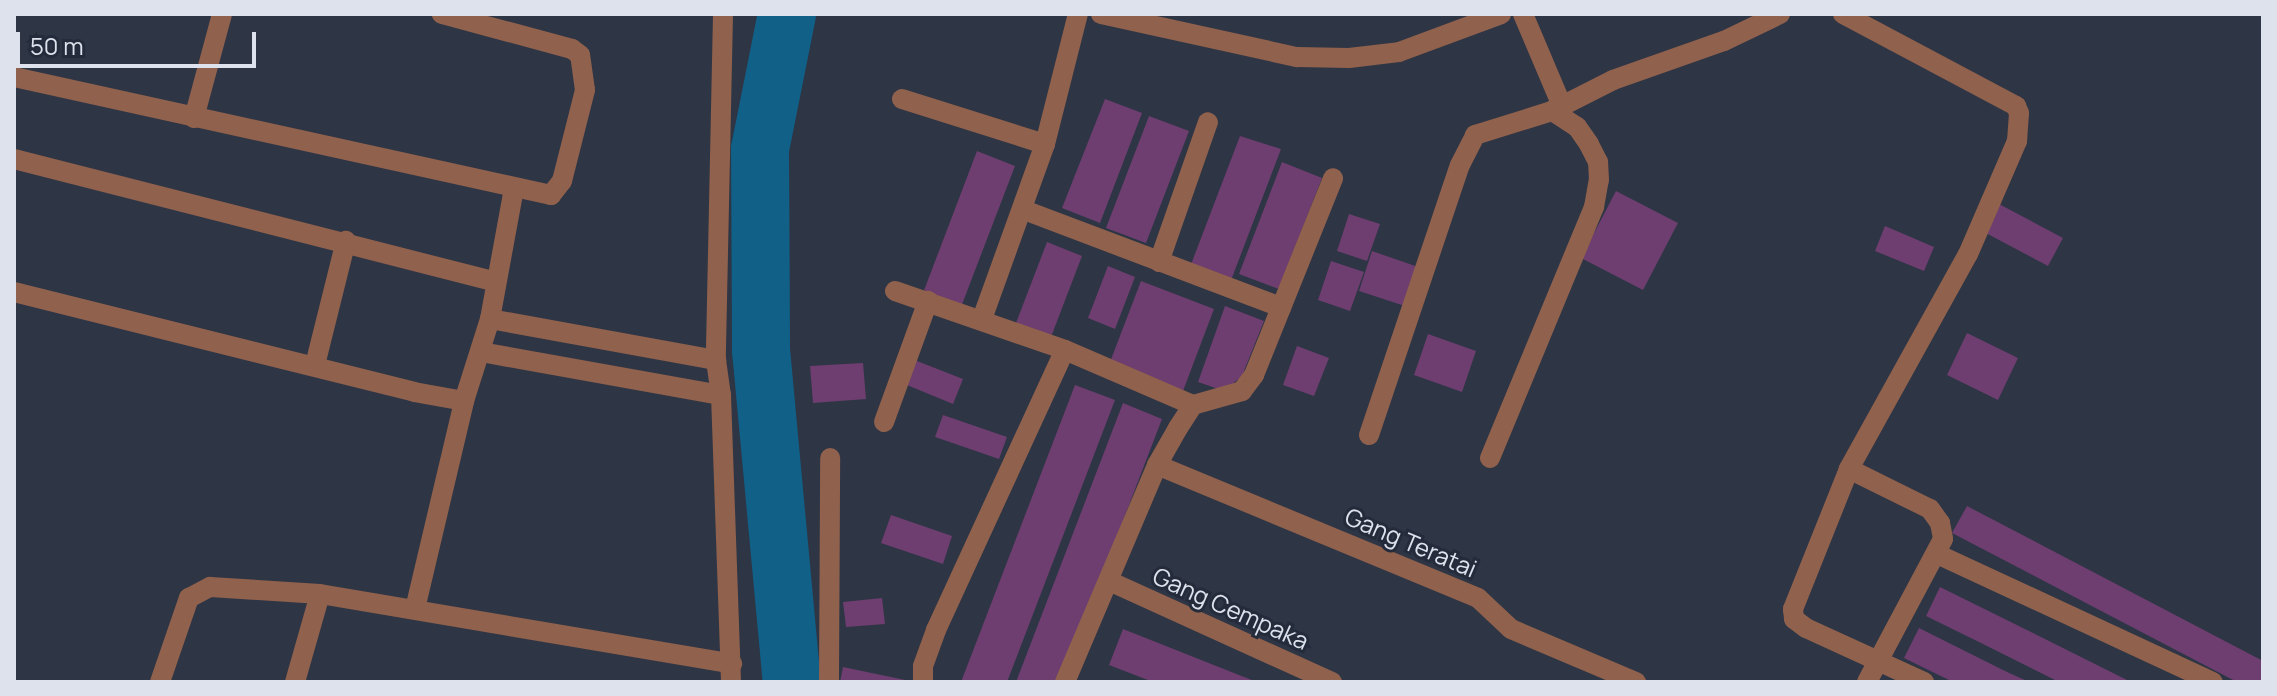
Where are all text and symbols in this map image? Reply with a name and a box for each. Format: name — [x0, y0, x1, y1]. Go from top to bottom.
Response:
scale bar — [20, 16, 260, 66]
text: 50 m — [30, 29, 84, 62]
street label: Gang Teratai — [1341, 501, 1481, 583]
street label: Gang Cempaka — [1149, 561, 1313, 655]

